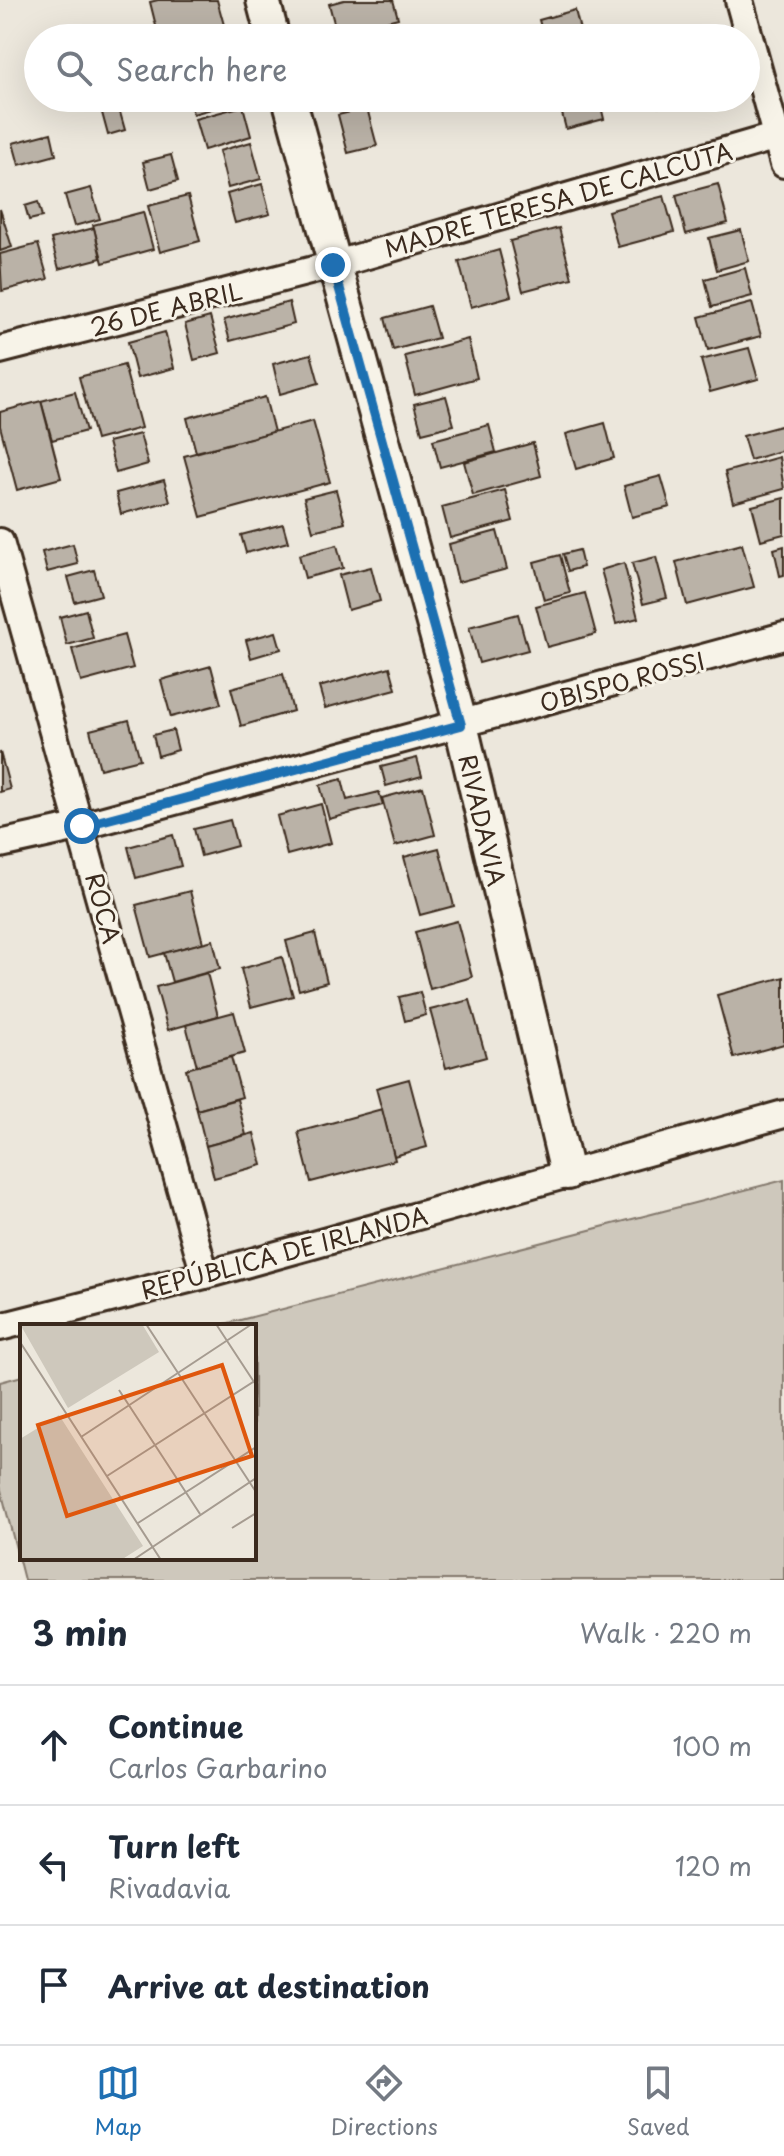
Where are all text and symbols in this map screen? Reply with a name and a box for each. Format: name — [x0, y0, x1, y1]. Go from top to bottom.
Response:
search box — [24, 24, 760, 112]
icon: search — [52, 46, 96, 90]
text: Search here — [116, 46, 288, 91]
street label: MADRE TERESA DE CALCUTA — [380, 132, 736, 266]
route end — [315, 247, 351, 283]
street label: 26 DE ABRIL — [86, 272, 246, 344]
street label: OBISPO ROSSI — [535, 642, 709, 720]
street label: RIVADAVIA — [450, 751, 516, 889]
route start — [64, 808, 100, 844]
street label: ROCA — [77, 869, 131, 947]
street label: REPÚBLICA DE IRLANDA — [137, 1196, 431, 1308]
inset map — [20, 1324, 256, 1560]
text: 3 min — [32, 1606, 128, 1658]
text: Walk · 220 m — [580, 1613, 752, 1652]
text: Continue — [108, 1703, 243, 1748]
icon: ahead — [32, 1723, 76, 1767]
text: 100 m — [672, 1726, 752, 1765]
text: Carlos Garbarino — [108, 1748, 327, 1787]
text: Turn left — [108, 1823, 240, 1868]
icon: left — [32, 1843, 76, 1887]
text: 120 m — [675, 1846, 752, 1885]
text: Rivadavia — [108, 1868, 230, 1907]
icon: arrive — [32, 1963, 76, 2007]
text: Arrive at destination — [108, 1963, 430, 2008]
tab: Map — [95, 2061, 142, 2142]
tab: Directions — [331, 2061, 438, 2142]
tab: Saved — [627, 2061, 689, 2142]

